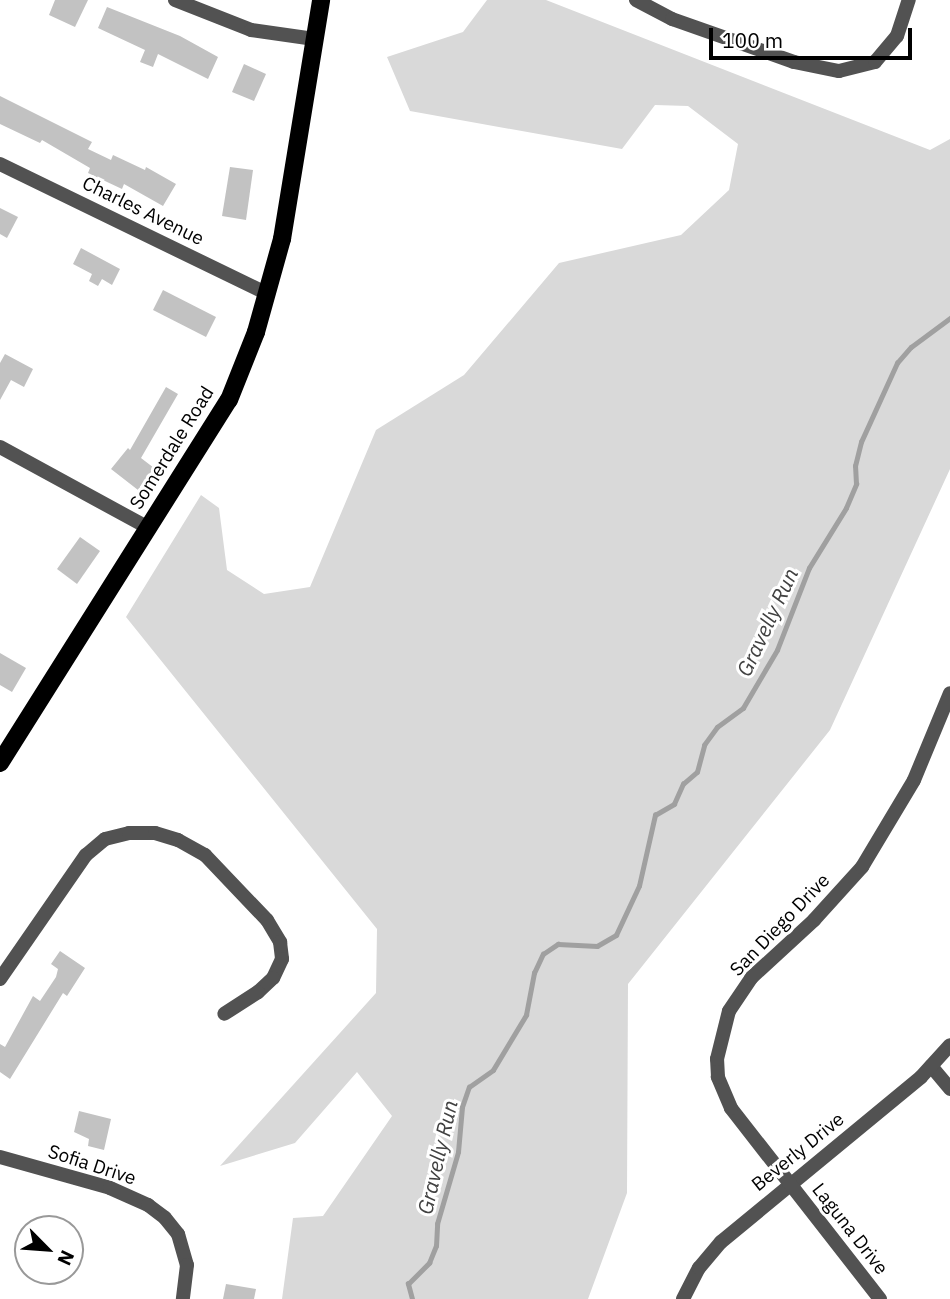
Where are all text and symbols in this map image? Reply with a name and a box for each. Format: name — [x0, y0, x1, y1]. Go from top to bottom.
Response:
scale bar — [712, 14, 915, 58]
text: 100 m — [722, 26, 783, 54]
street label: Charles Avenue — [78, 172, 208, 250]
street label: Somerdale Road — [125, 382, 219, 514]
water label: Gravelly Run — [731, 564, 803, 680]
street label: San Diego Drive — [725, 869, 835, 981]
water label: Gravelly Run — [412, 1097, 462, 1217]
street label: Beverly Drive — [747, 1108, 849, 1196]
street label: Sofia Drive — [45, 1140, 139, 1190]
street label: Laguna Drive — [807, 1179, 893, 1279]
north arrow — [14, 1215, 84, 1285]
text: N — [52, 1247, 80, 1269]

